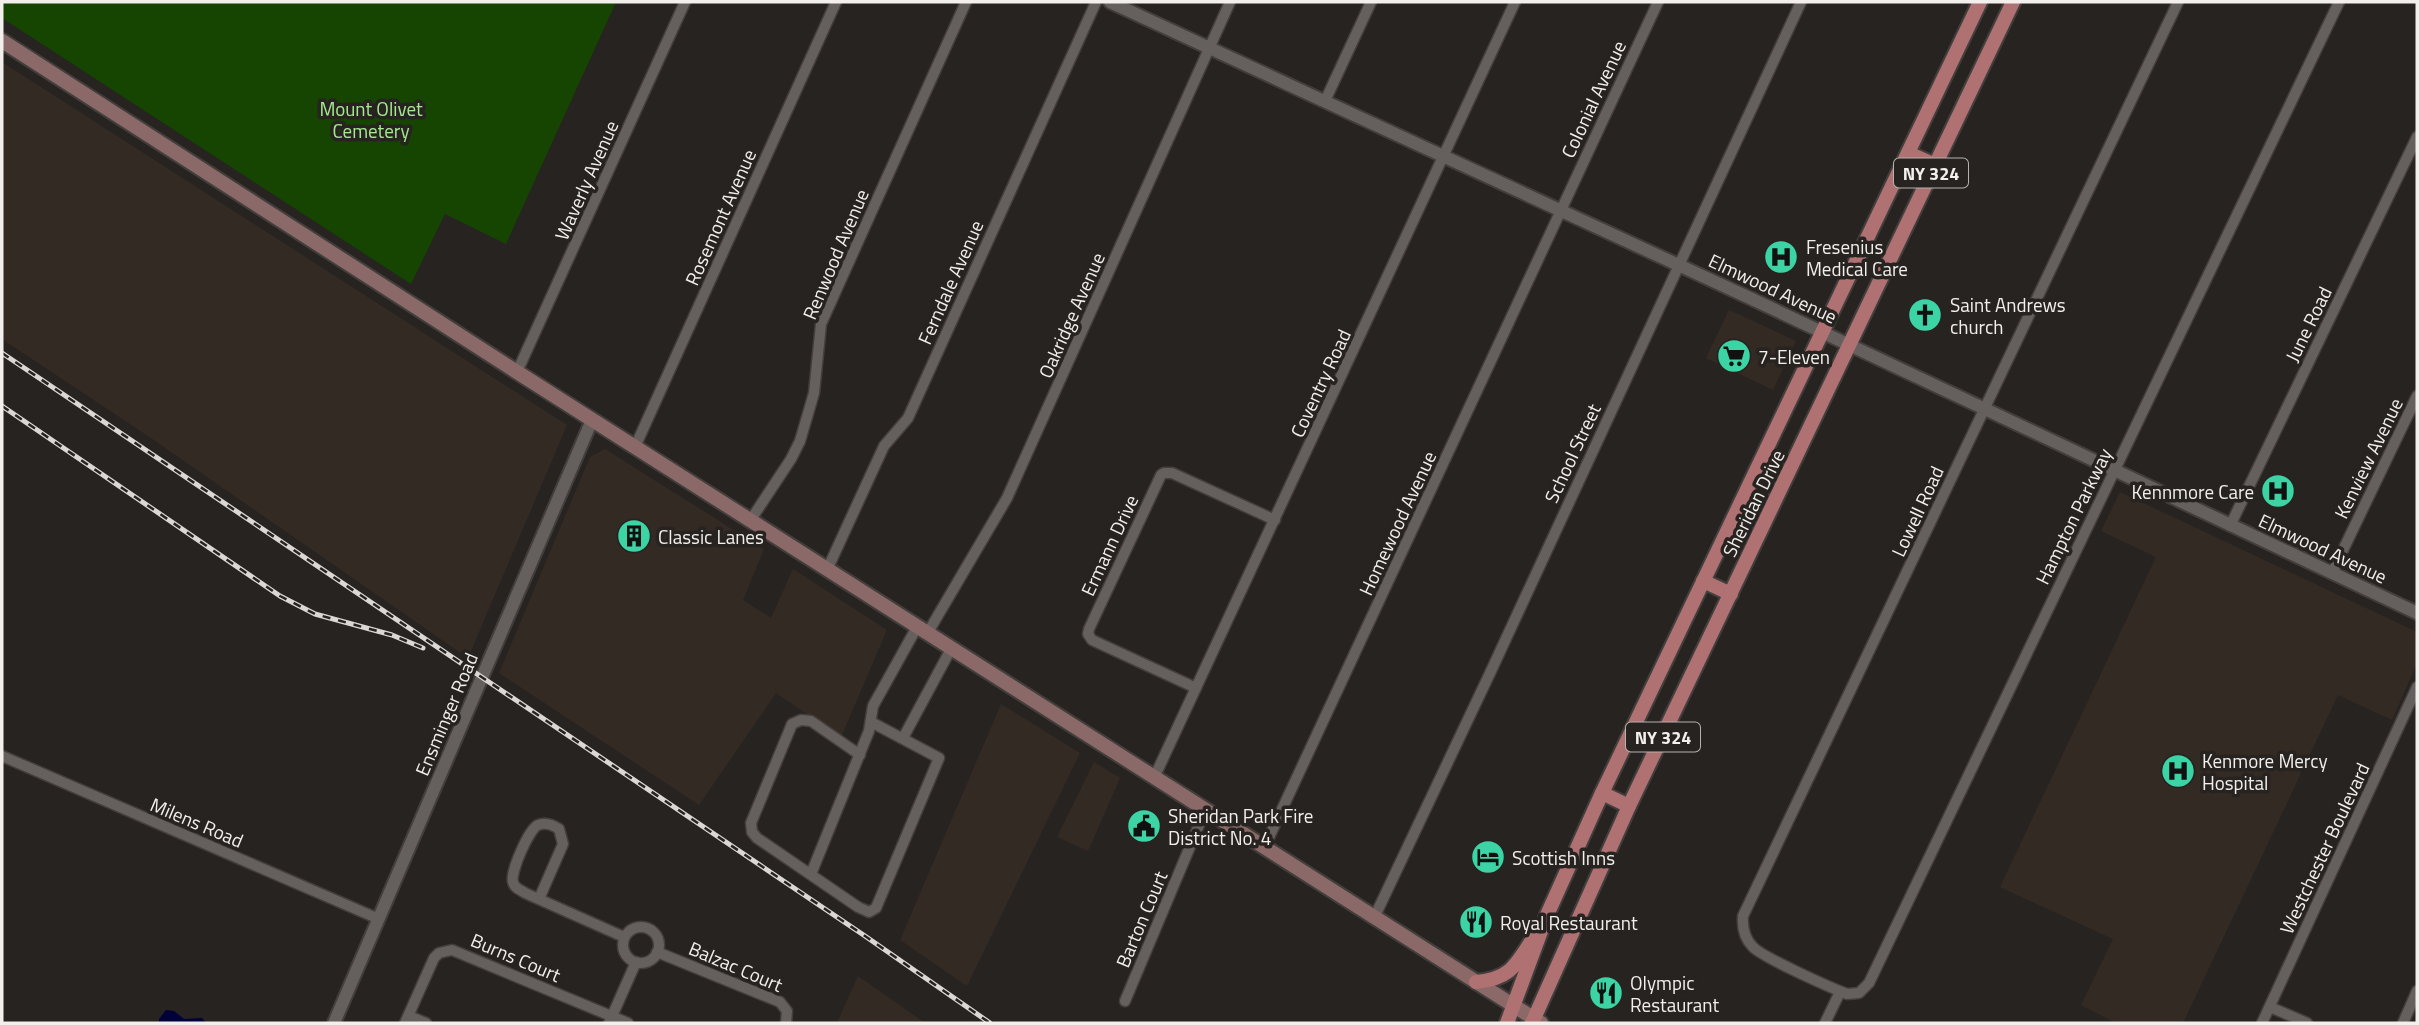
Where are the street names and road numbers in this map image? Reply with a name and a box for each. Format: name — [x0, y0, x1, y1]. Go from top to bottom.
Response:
street label: Colonial Avenue — [1553, 36, 1633, 162]
street label: Waverly Avenue — [547, 115, 625, 245]
street label: Rosemont Avenue — [677, 144, 763, 290]
road number: NY 324 — [1894, 158, 1968, 188]
street label: Renwood Avenue — [794, 184, 876, 324]
street label: Ferndale Avenue — [910, 215, 990, 349]
street label: Elmwood Avenue — [1704, 246, 1842, 330]
street label: Oakridge Avenue — [1030, 247, 1112, 383]
street label: June Road — [2277, 281, 2339, 367]
street label: Coventry Road — [1282, 324, 1358, 442]
street label: Kenview Avenue — [2326, 393, 2410, 523]
street label: School Street — [1536, 398, 1608, 507]
street label: Hampton Parkway — [2027, 443, 2119, 589]
street label: Sheridan Drive — [1714, 444, 1792, 562]
street label: Homewood Avenue — [1351, 446, 1443, 600]
street label: Lowell Road — [1883, 461, 1951, 561]
street label: Ermann Drive — [1073, 490, 1145, 600]
street label: Elmwood Avenue — [2254, 506, 2392, 590]
street label: Ensminger Road — [407, 648, 485, 780]
road number: NY 324 — [1626, 722, 1700, 752]
street label: Westchester Boulevard — [2272, 758, 2376, 938]
street label: Milens Road — [146, 789, 248, 855]
street label: Barton Court — [1108, 866, 1174, 972]
street label: Burns Court — [467, 925, 566, 989]
street label: Balzac Court — [684, 933, 788, 999]

